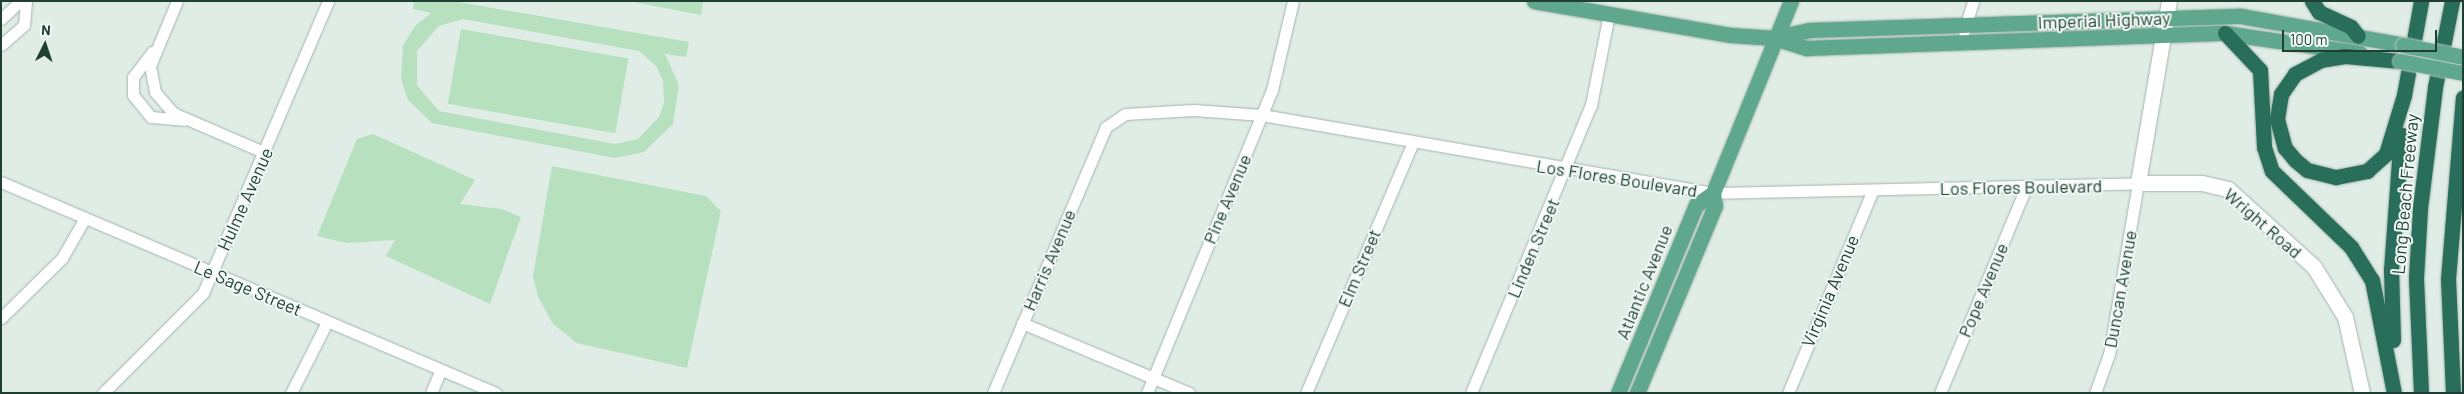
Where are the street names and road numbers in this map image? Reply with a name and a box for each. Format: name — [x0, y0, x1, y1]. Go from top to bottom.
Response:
street label: Imperial Highway — [2037, 7, 2171, 33]
street label: Long Beach Freeway — [2387, 113, 2423, 275]
street label: Hulme Avenue — [213, 144, 277, 254]
street label: Pine Avenue — [1198, 151, 1256, 247]
street label: Los Flores Boulevard — [1535, 155, 1699, 201]
street label: Los Flores Boulevard — [1939, 175, 2103, 199]
street label: Wright Road — [2220, 183, 2306, 263]
street label: Linden Street — [1502, 195, 1564, 301]
street label: Harris Avenue — [1018, 206, 1080, 314]
street label: Atlantic Avenue — [1611, 222, 1677, 342]
street label: Elm Street — [1333, 226, 1385, 310]
street label: Duncan Avenue — [2099, 228, 2141, 350]
street label: Virginia Avenue — [1797, 232, 1863, 350]
street label: Pope Avenue — [1953, 240, 2013, 340]
street label: Le Sage Street — [191, 256, 305, 320]

